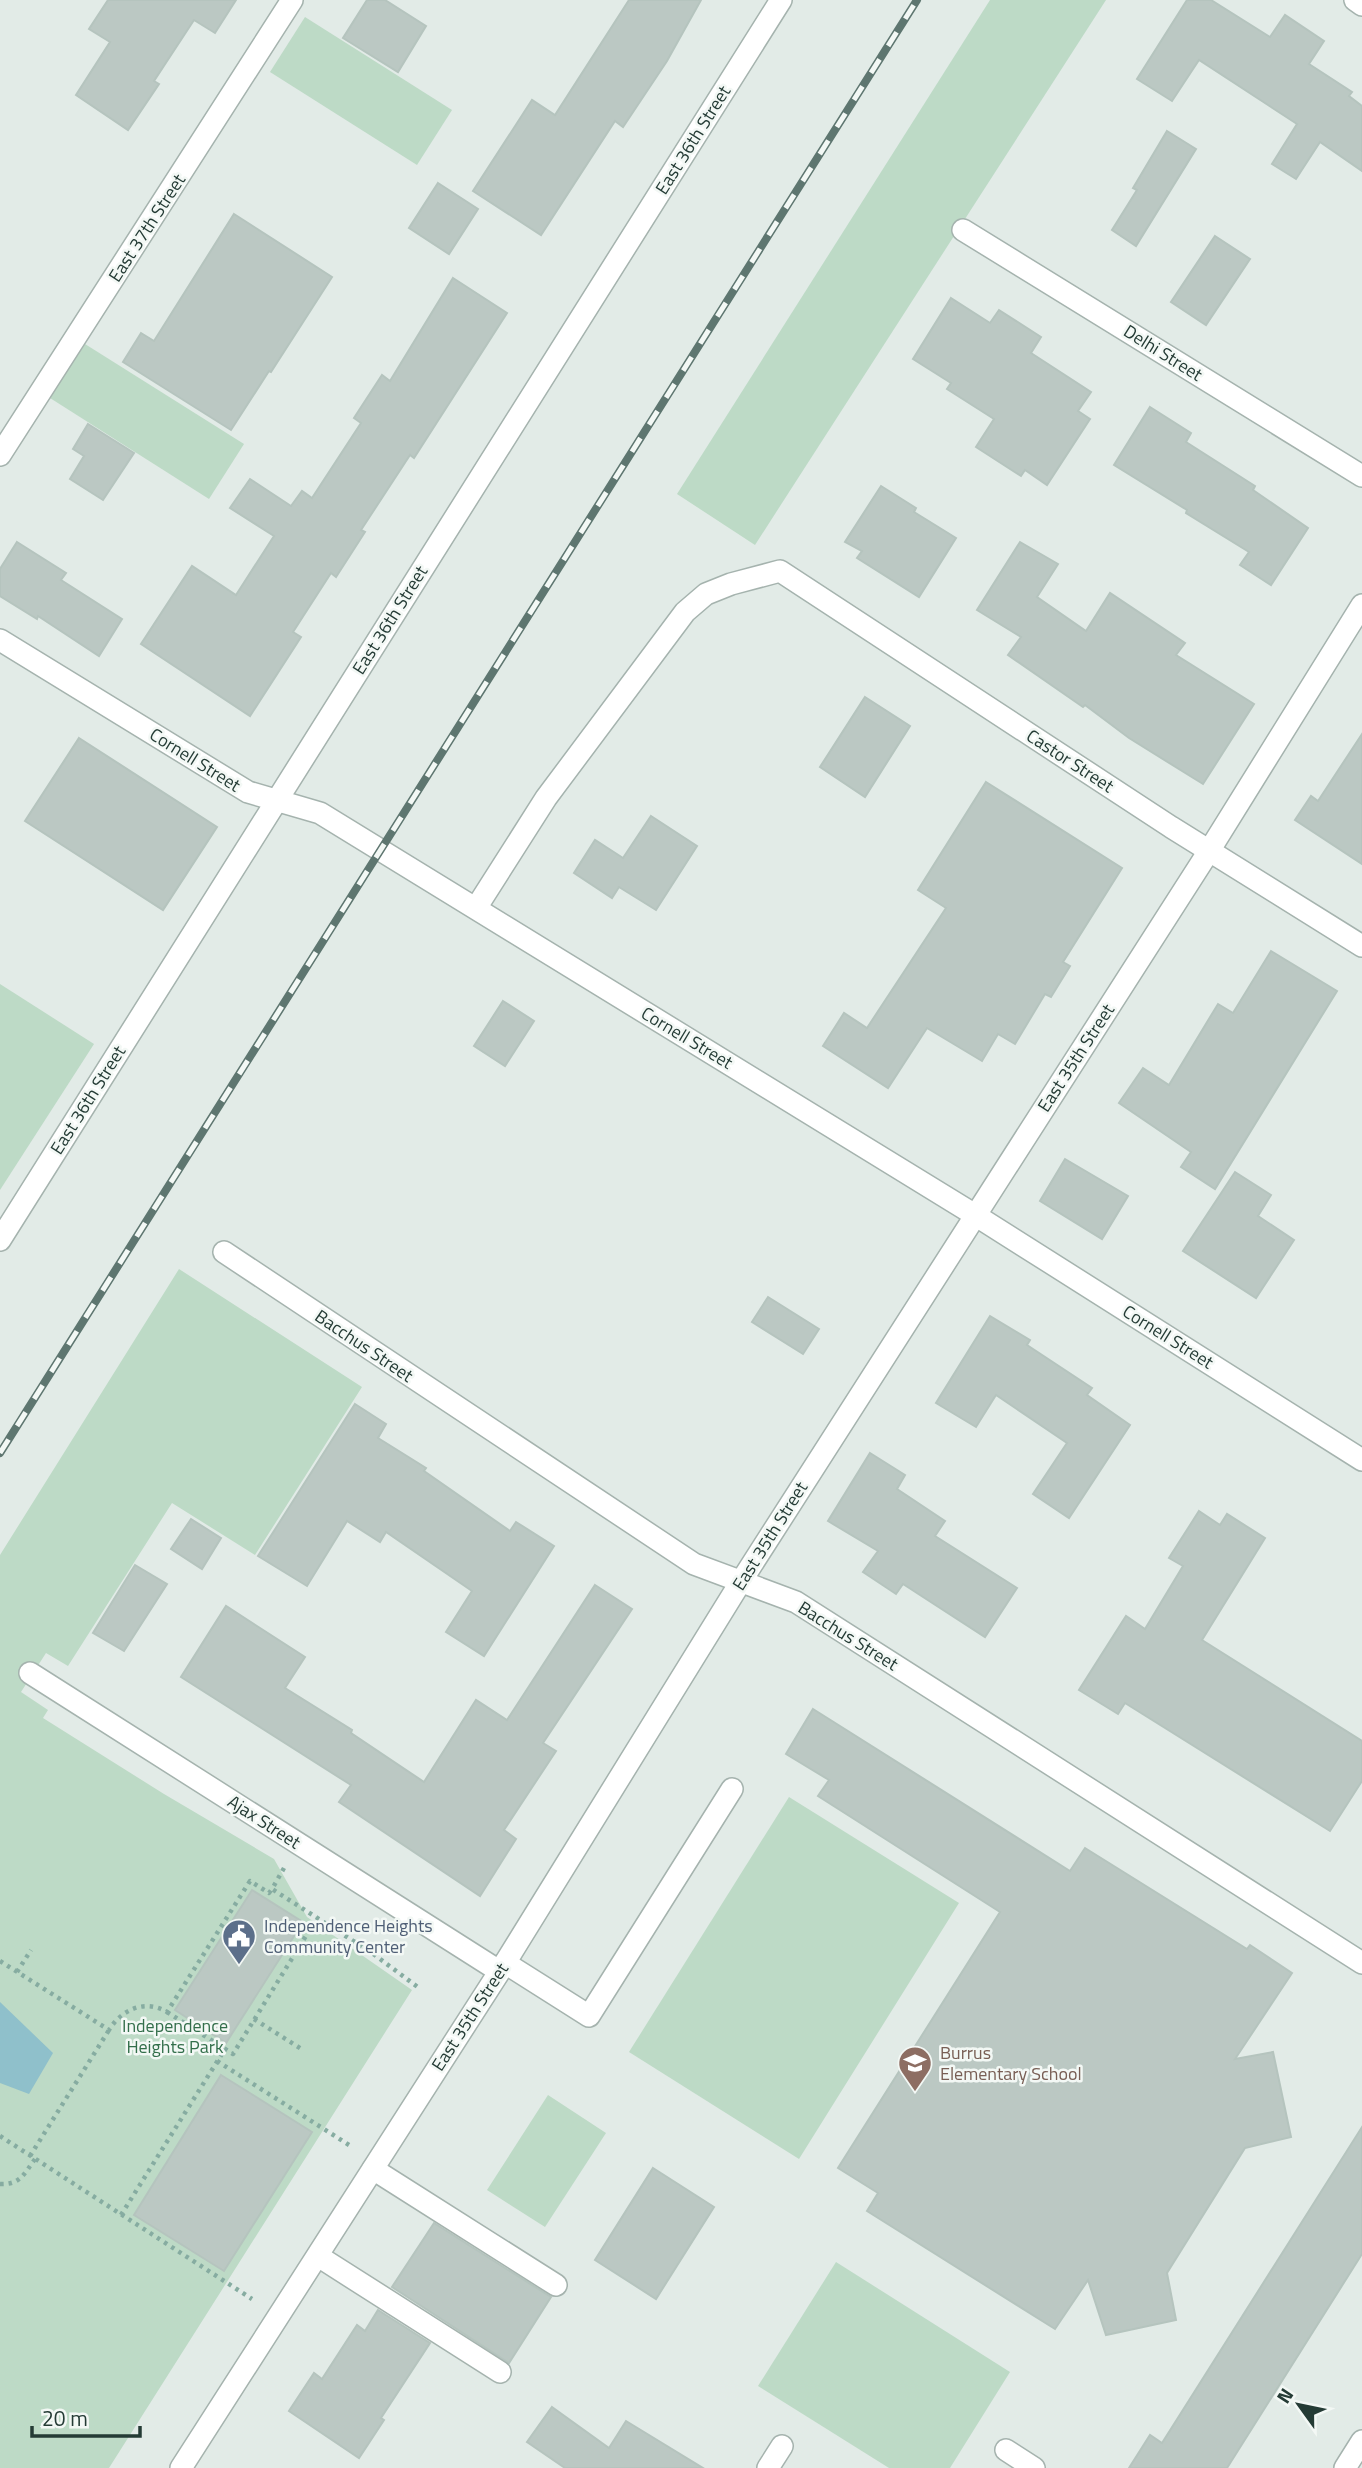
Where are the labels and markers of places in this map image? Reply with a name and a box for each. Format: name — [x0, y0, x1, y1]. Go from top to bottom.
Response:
place label: Independence Heights Community Center — [264, 1912, 433, 1960]
public building icon: Independence Heights Community Center — [220, 1917, 258, 1966]
place label: Burrus Elementary School — [940, 2039, 1082, 2087]
school or university icon: Burrus Elementary School — [896, 2044, 934, 2093]

